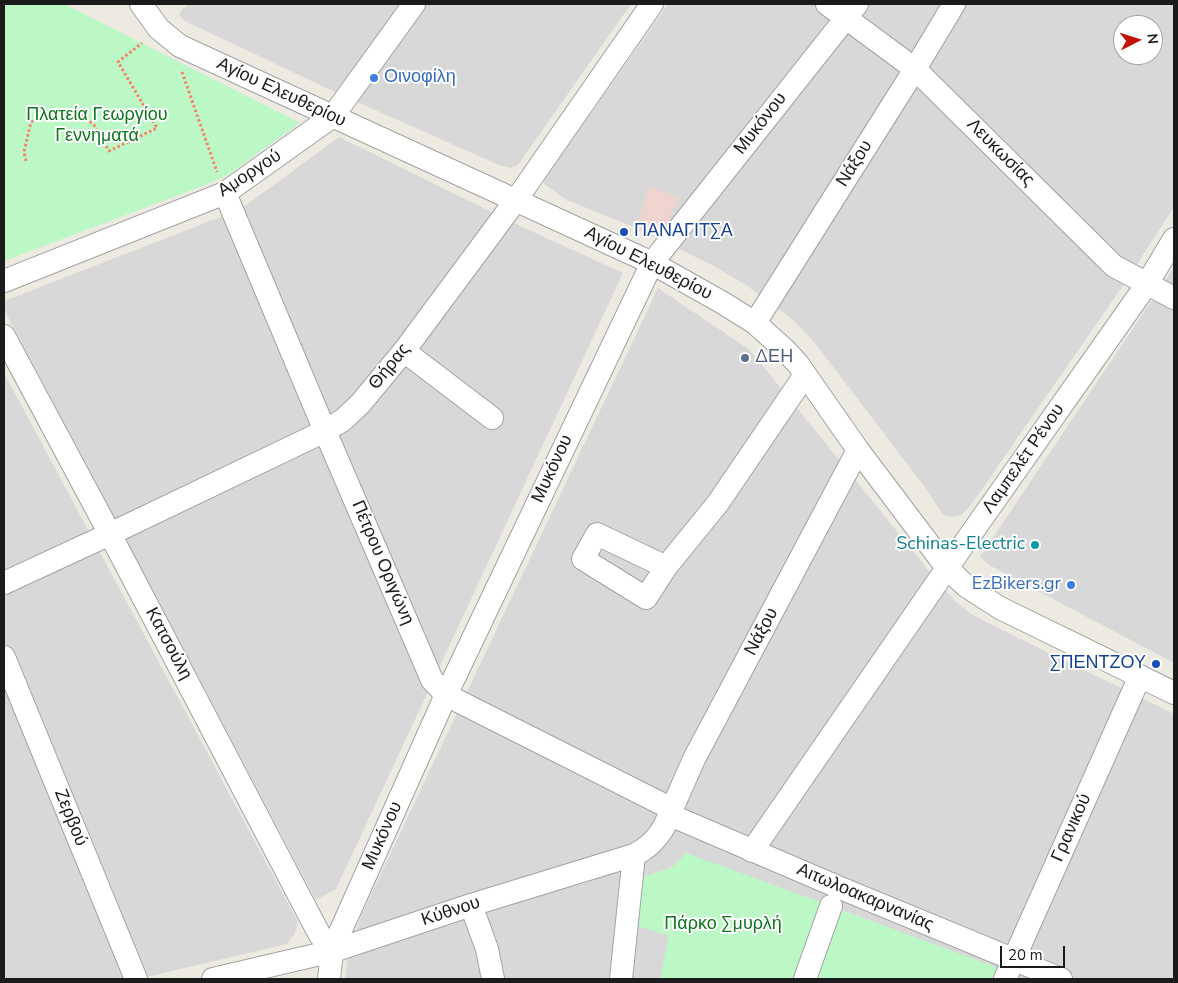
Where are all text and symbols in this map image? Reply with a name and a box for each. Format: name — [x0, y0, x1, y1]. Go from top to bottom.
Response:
north arrow — [1113, 15, 1163, 65]
text: N — [1143, 33, 1162, 45]
street label: Αγίου Ελευθερίου — [213, 54, 349, 132]
place label: Οινοφίλη — [384, 67, 456, 89]
marker: Οινοφίλη — [368, 72, 380, 84]
street label: Μυκόνου — [730, 89, 792, 159]
park label: Πλατεία Γεωργίου Γεννηματά — [26, 105, 168, 148]
street label: Λευκωσίας — [962, 115, 1038, 191]
street label: Νάξου — [832, 137, 878, 191]
street label: Αμοργού — [214, 146, 286, 202]
place label: ΠΑΝΑΓΙΤΣΑ — [634, 221, 733, 243]
street label: Αγίου Ελευθερίου — [581, 223, 715, 305]
marker: ΠΑΝΑΓΙΤΣΑ — [618, 226, 630, 238]
street label: Θήρας — [365, 339, 415, 395]
place label: ΔΕΗ — [755, 347, 793, 369]
marker: ΔΕΗ — [739, 352, 751, 364]
street label: Λαμπελέτ Ρένου — [978, 400, 1070, 518]
street label: Μυκόνου — [528, 432, 578, 506]
street label: Πέτρου Οριγώνη — [346, 497, 418, 629]
place label: Schinas-Electric — [896, 534, 1025, 556]
marker: Schinas-Electric — [1029, 539, 1041, 551]
place label: EzBikers.gr — [972, 574, 1061, 596]
marker: EzBikers.gr — [1065, 579, 1077, 591]
street label: Κατσούλη — [140, 604, 196, 684]
street label: Νάξου — [741, 604, 783, 660]
place label: ΣΠΕΝΤΖΟΥ — [1050, 653, 1146, 675]
marker: ΣΠΕΝΤΖΟΥ — [1150, 658, 1162, 670]
street label: Ζερβού — [49, 786, 91, 850]
street label: Γρανικού — [1047, 791, 1097, 865]
street label: Μυκόνου — [358, 798, 408, 874]
street label: Αιτωλοακαρνανίας — [793, 859, 937, 937]
street label: Κύθνου — [419, 892, 483, 932]
park label: Πάρκο Σµυρλή — [664, 914, 782, 936]
scale bar — [1003, 936, 1068, 968]
text: 20 m — [1008, 945, 1043, 965]

